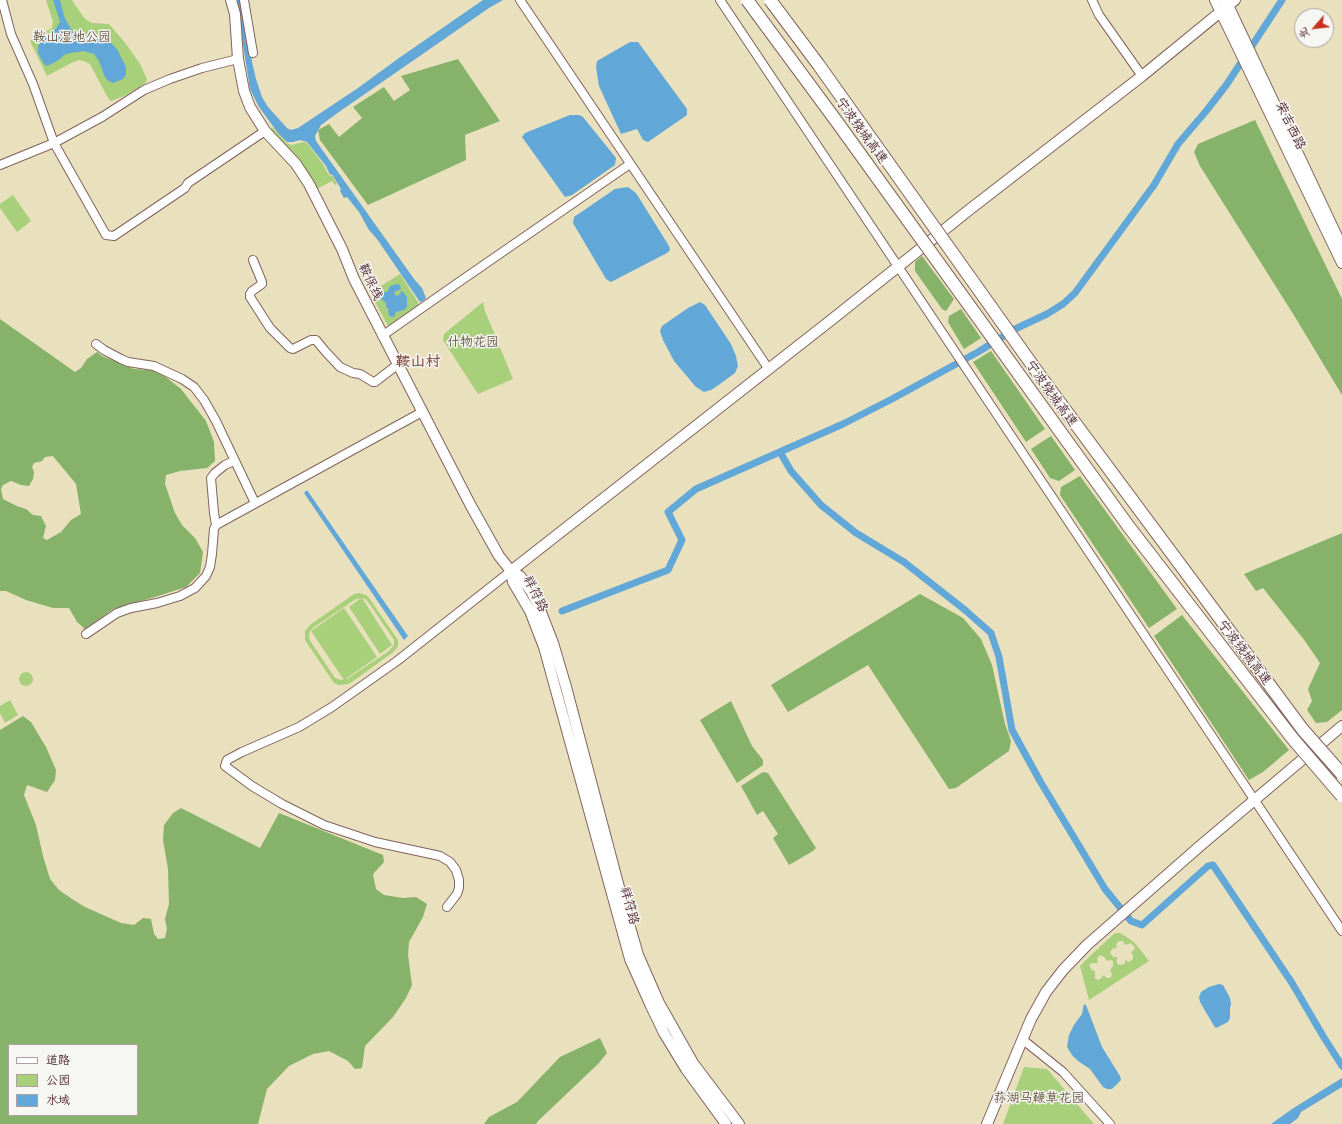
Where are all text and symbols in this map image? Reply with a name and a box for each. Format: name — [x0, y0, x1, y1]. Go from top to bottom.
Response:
north arrow — [1294, 8, 1334, 48]
text: 北 — [1296, 25, 1312, 41]
park label: 鞍山湿地公园 — [33, 30, 111, 46]
street label: 宁波绕城高速 — [832, 95, 890, 167]
street label: 荣吉西路 — [1272, 99, 1308, 153]
street label: 鞍保线 — [355, 261, 385, 303]
park label: 什物花园 — [447, 335, 499, 351]
district label: 鞍山村 — [396, 353, 440, 371]
street label: 宁波绕城高速 — [1022, 358, 1080, 430]
street label: 祥符路 — [519, 573, 551, 615]
street label: 宁波绕城高速 — [1214, 617, 1274, 689]
street label: 祥符路 — [616, 885, 642, 927]
legend — [8, 1044, 138, 1116]
text: 道路 — [46, 1053, 70, 1068]
text: 公园 — [46, 1073, 70, 1088]
park label: 荪湖马鞭草花园 — [994, 1091, 1084, 1107]
text: 水域 — [46, 1093, 70, 1108]

